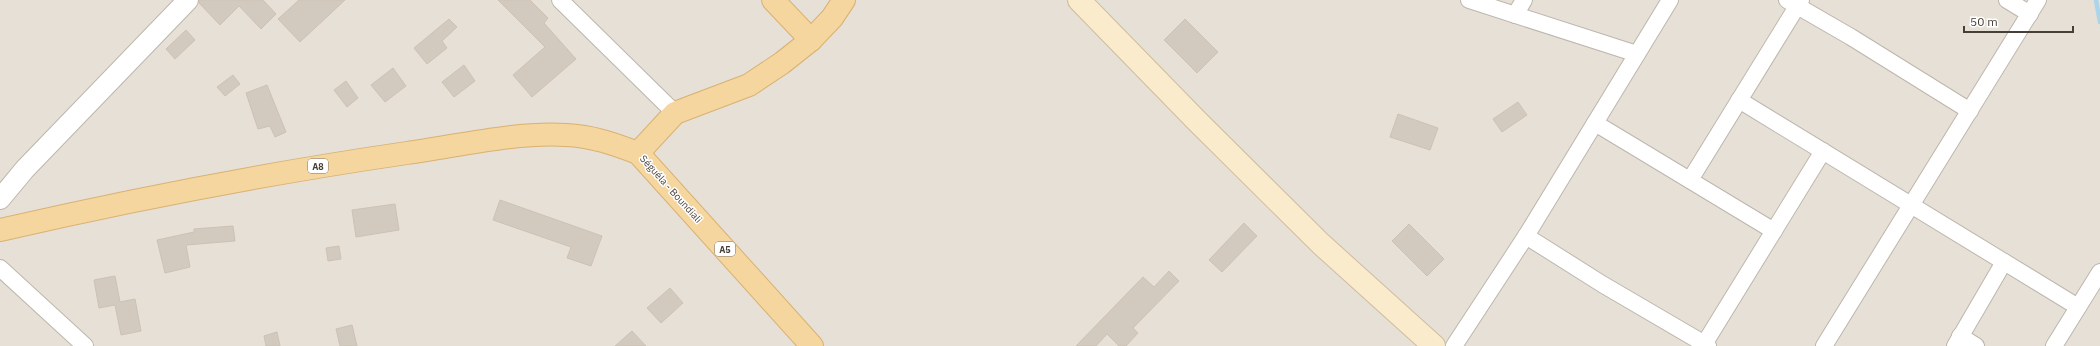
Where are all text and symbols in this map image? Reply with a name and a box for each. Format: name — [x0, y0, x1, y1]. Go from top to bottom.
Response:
scale bar — [1964, 8, 2073, 34]
text: 50 m — [1970, 14, 1998, 29]
street label: Séguéla - Boundiali — [637, 152, 705, 226]
road number: A8 — [308, 159, 328, 173]
road number: A5 — [715, 242, 735, 256]

